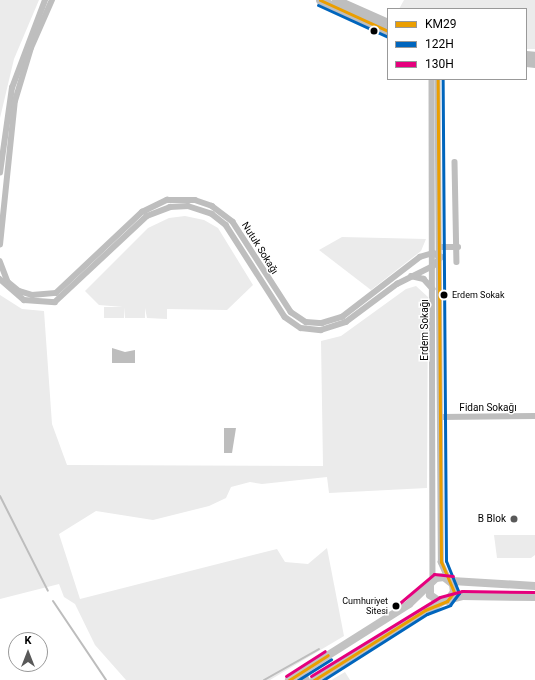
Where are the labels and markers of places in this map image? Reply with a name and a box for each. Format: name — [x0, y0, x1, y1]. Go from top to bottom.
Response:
unlabelled marker — [369, 26, 379, 36]
marker: Erdem Sokak — [439, 290, 449, 300]
place label: Erdem Sokak — [452, 290, 505, 300]
place label: B Blok — [478, 513, 506, 525]
marker: B Blok — [509, 514, 519, 524]
place label: Cumhuriyet Sitesi — [342, 596, 388, 617]
marker: Cumhuriyet Sitesi — [391, 601, 401, 611]

